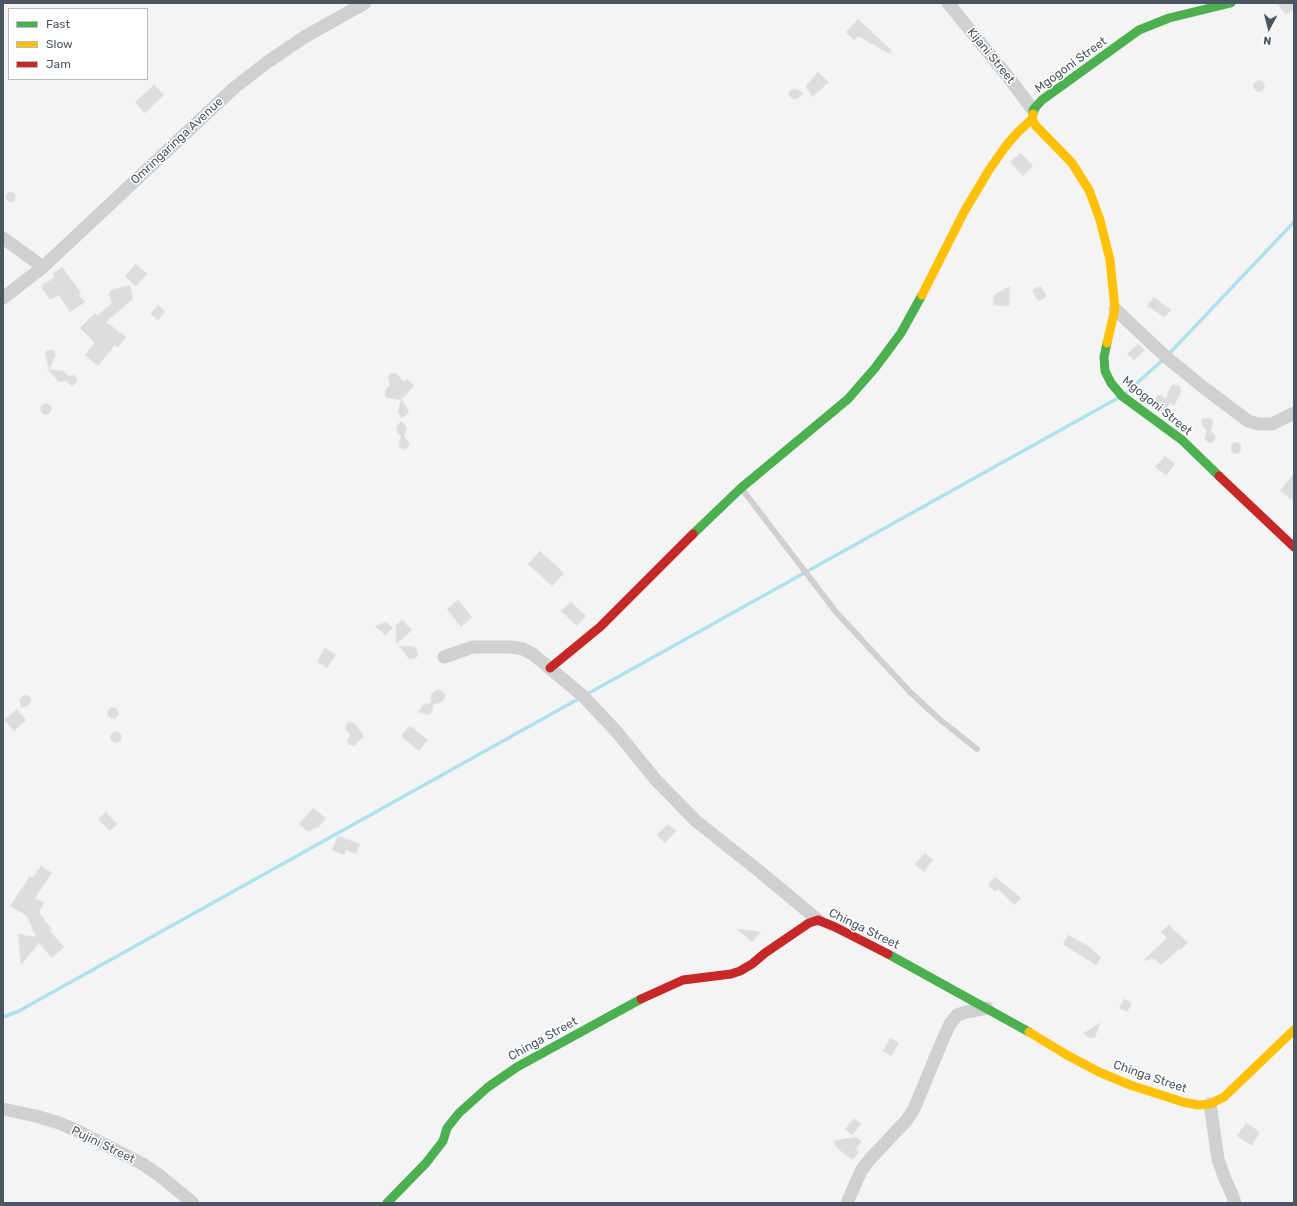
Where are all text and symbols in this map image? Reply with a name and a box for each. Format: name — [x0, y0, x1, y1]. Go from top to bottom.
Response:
legend — [8, 8, 148, 80]
north arrow — [1249, 8, 1289, 48]
text: Fast — [46, 17, 70, 31]
street label: Kijani Street — [964, 25, 1018, 87]
text: N — [1263, 33, 1272, 47]
street label: Mgogoni Street — [1032, 34, 1110, 96]
text: Slow — [46, 37, 73, 51]
text: Jam — [46, 57, 71, 71]
street label: Omringaringa Avenue — [128, 95, 226, 187]
street label: Mgogoni Street — [1119, 374, 1195, 438]
street label: Chinga Street — [826, 906, 902, 952]
street label: Chinga Street — [506, 1014, 580, 1064]
street label: Chinga Street — [1111, 1058, 1189, 1096]
street label: Pujini Street — [69, 1123, 137, 1167]

